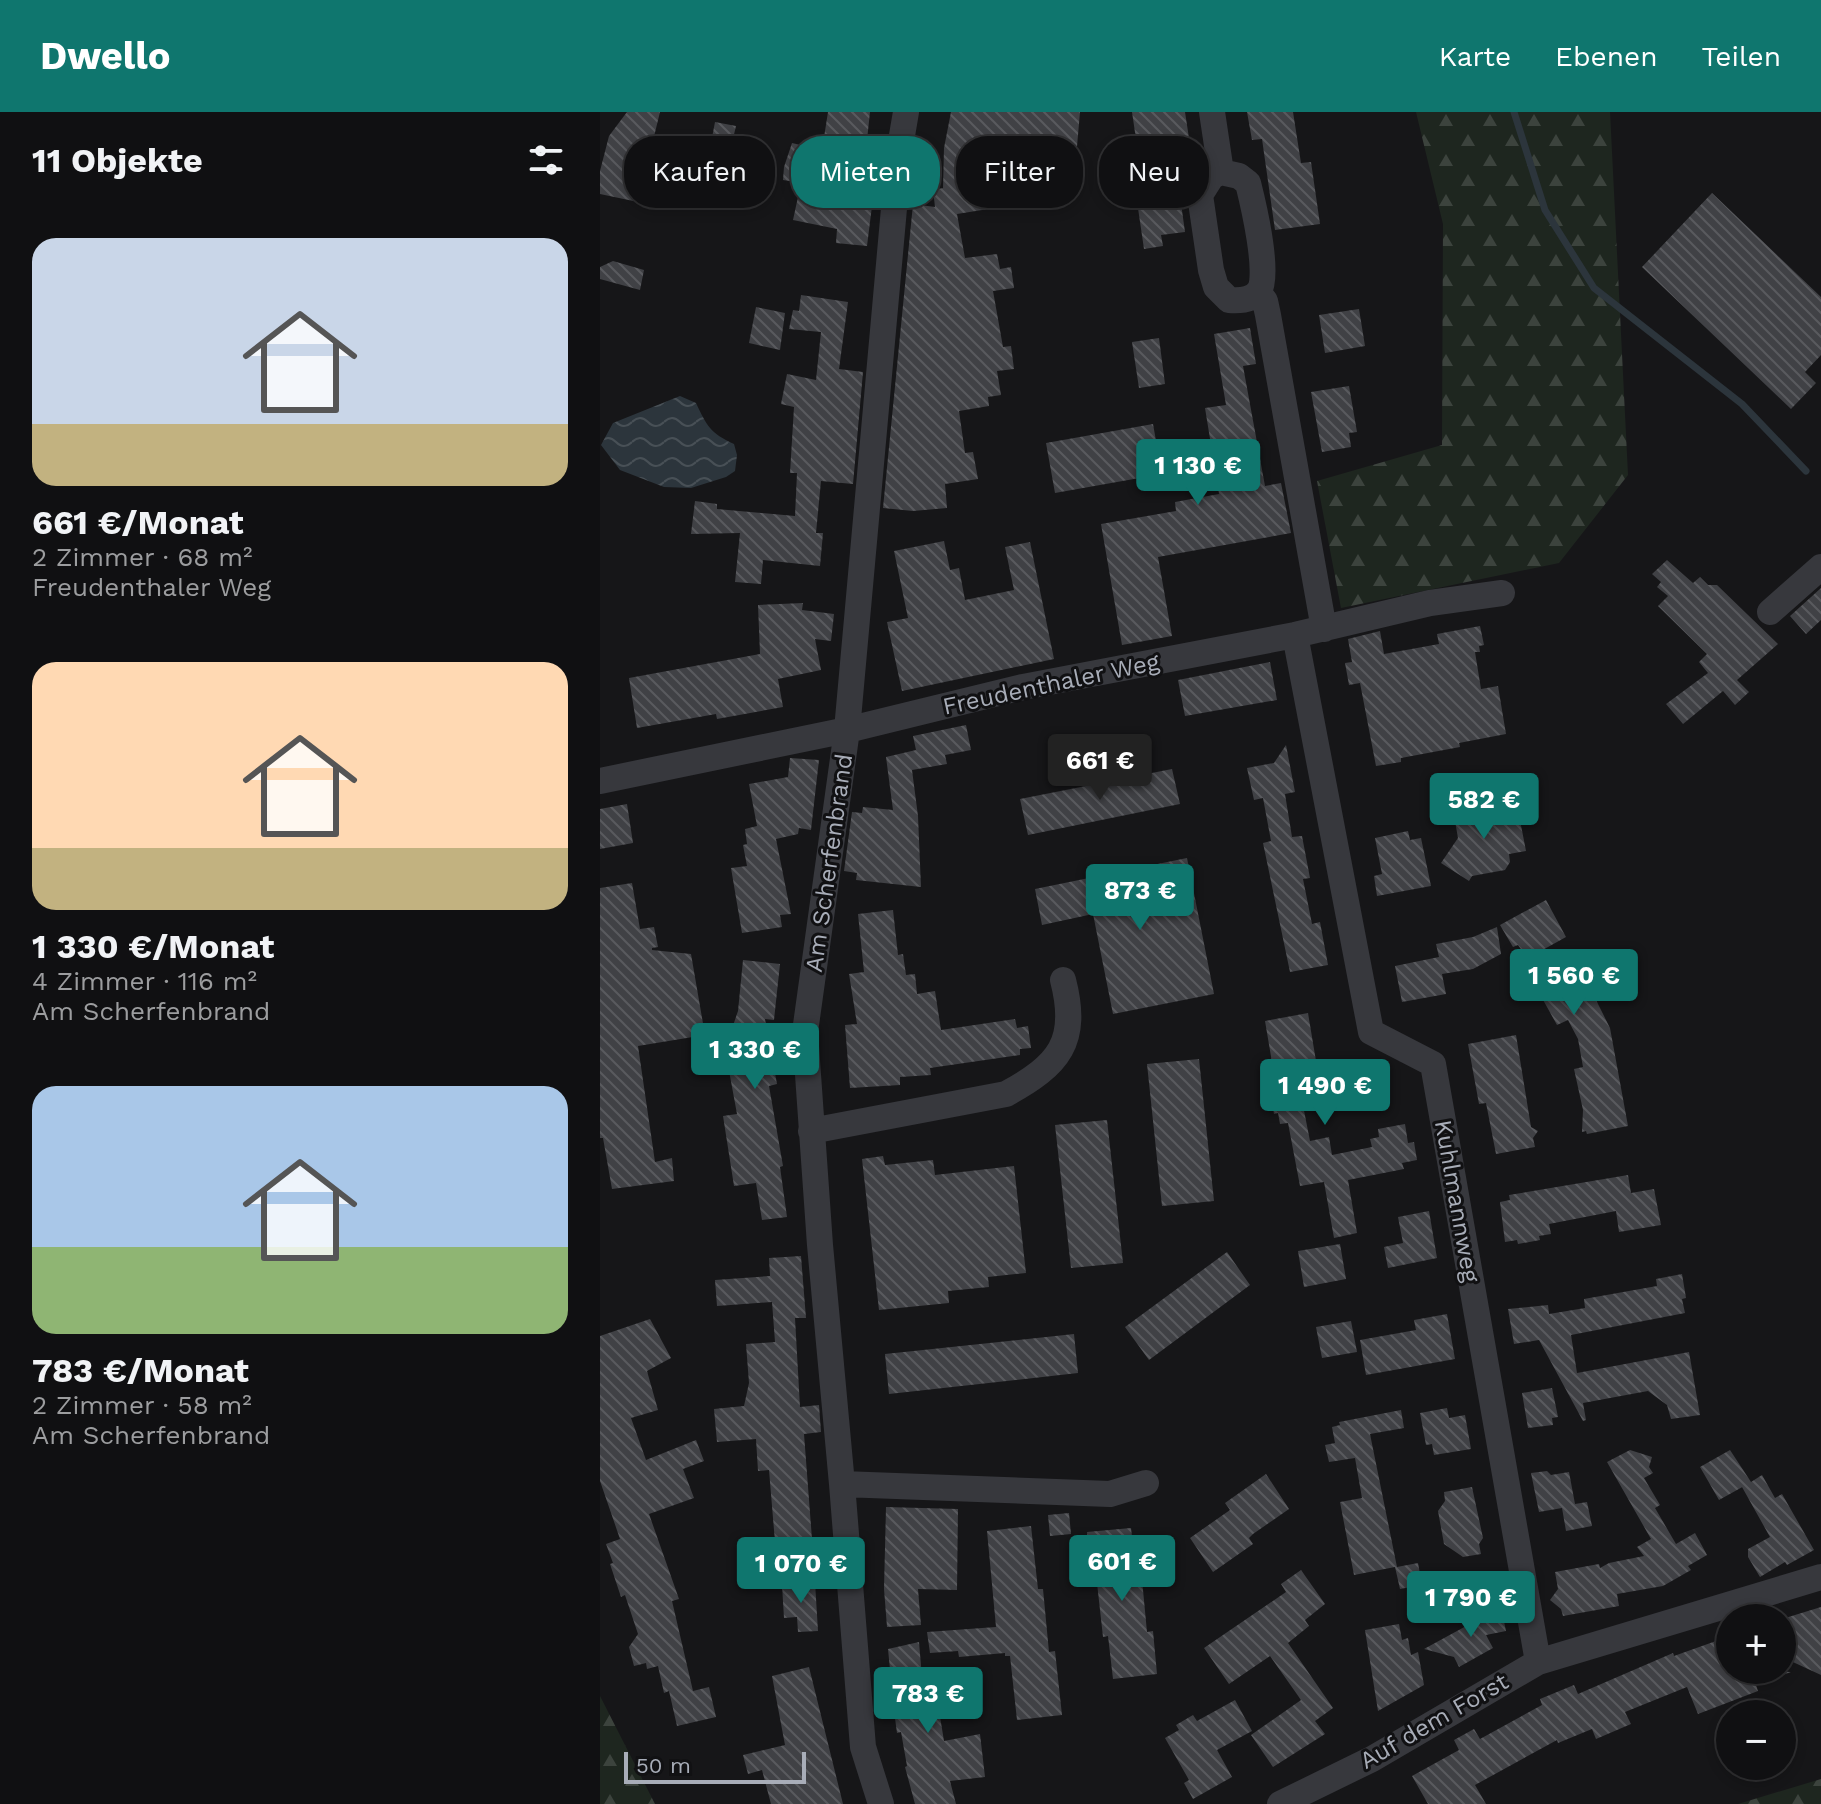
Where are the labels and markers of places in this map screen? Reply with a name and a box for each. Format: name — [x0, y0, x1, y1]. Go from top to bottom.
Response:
pin: 1 130 € — [1124, 439, 1272, 507]
pin: 661 € — [1044, 734, 1156, 802]
pin: 582 € — [1428, 773, 1540, 841]
pin: 873 € — [1084, 864, 1196, 932]
pin: 1 560 € — [1500, 949, 1648, 1017]
pin: 1 330 € — [681, 1023, 829, 1091]
pin: 1 490 € — [1251, 1059, 1399, 1127]
pin: 601 € — [1066, 1535, 1178, 1603]
pin: 1 070 € — [727, 1537, 875, 1605]
pin: 1 790 € — [1397, 1571, 1545, 1639]
pin: 783 € — [872, 1667, 984, 1735]

